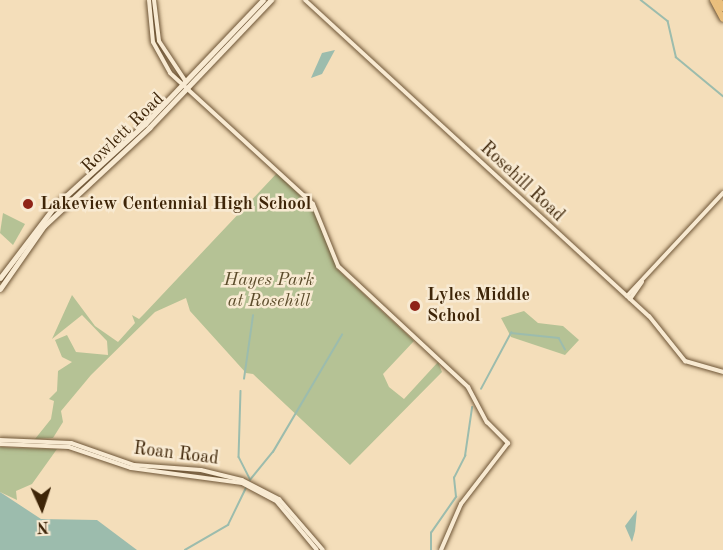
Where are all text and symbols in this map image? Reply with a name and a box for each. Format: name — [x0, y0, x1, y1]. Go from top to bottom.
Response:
street label: Rowlett Road — [77, 88, 169, 178]
street label: Rosehill Road — [475, 137, 569, 227]
place label: Lakeview Centennial High School — [40, 193, 311, 215]
marker: Lakeview Centennial High School — [21, 197, 35, 211]
park label: Hayes Park at Rosehill — [224, 270, 314, 312]
place label: Lyles Middle School — [427, 285, 530, 328]
marker: Lyles Middle School — [408, 299, 422, 313]
street label: Roan Road — [132, 438, 220, 470]
north arrow — [12, 478, 72, 538]
text: N — [36, 518, 49, 534]

